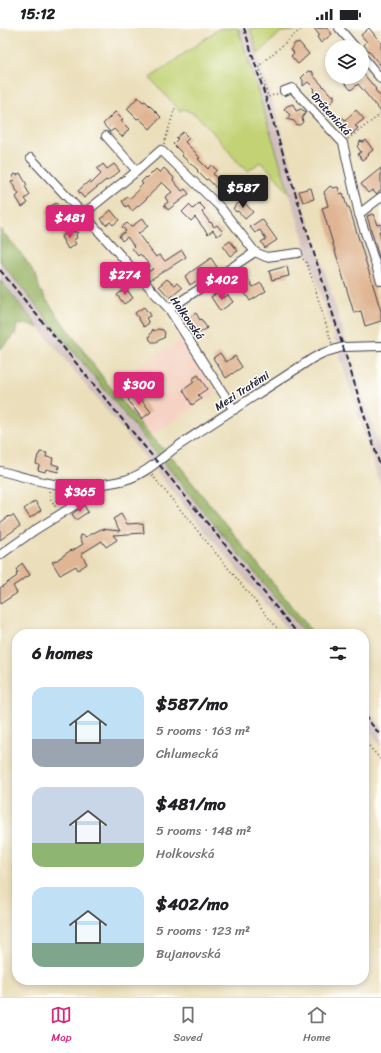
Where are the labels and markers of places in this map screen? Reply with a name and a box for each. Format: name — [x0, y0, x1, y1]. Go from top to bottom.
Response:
pin: $587 — [219, 175, 267, 209]
pin: $481 — [46, 205, 94, 239]
pin: $274 — [101, 262, 149, 296]
pin: $402 — [198, 267, 246, 301]
pin: $300 — [115, 372, 163, 406]
pin: $365 — [56, 479, 104, 513]

